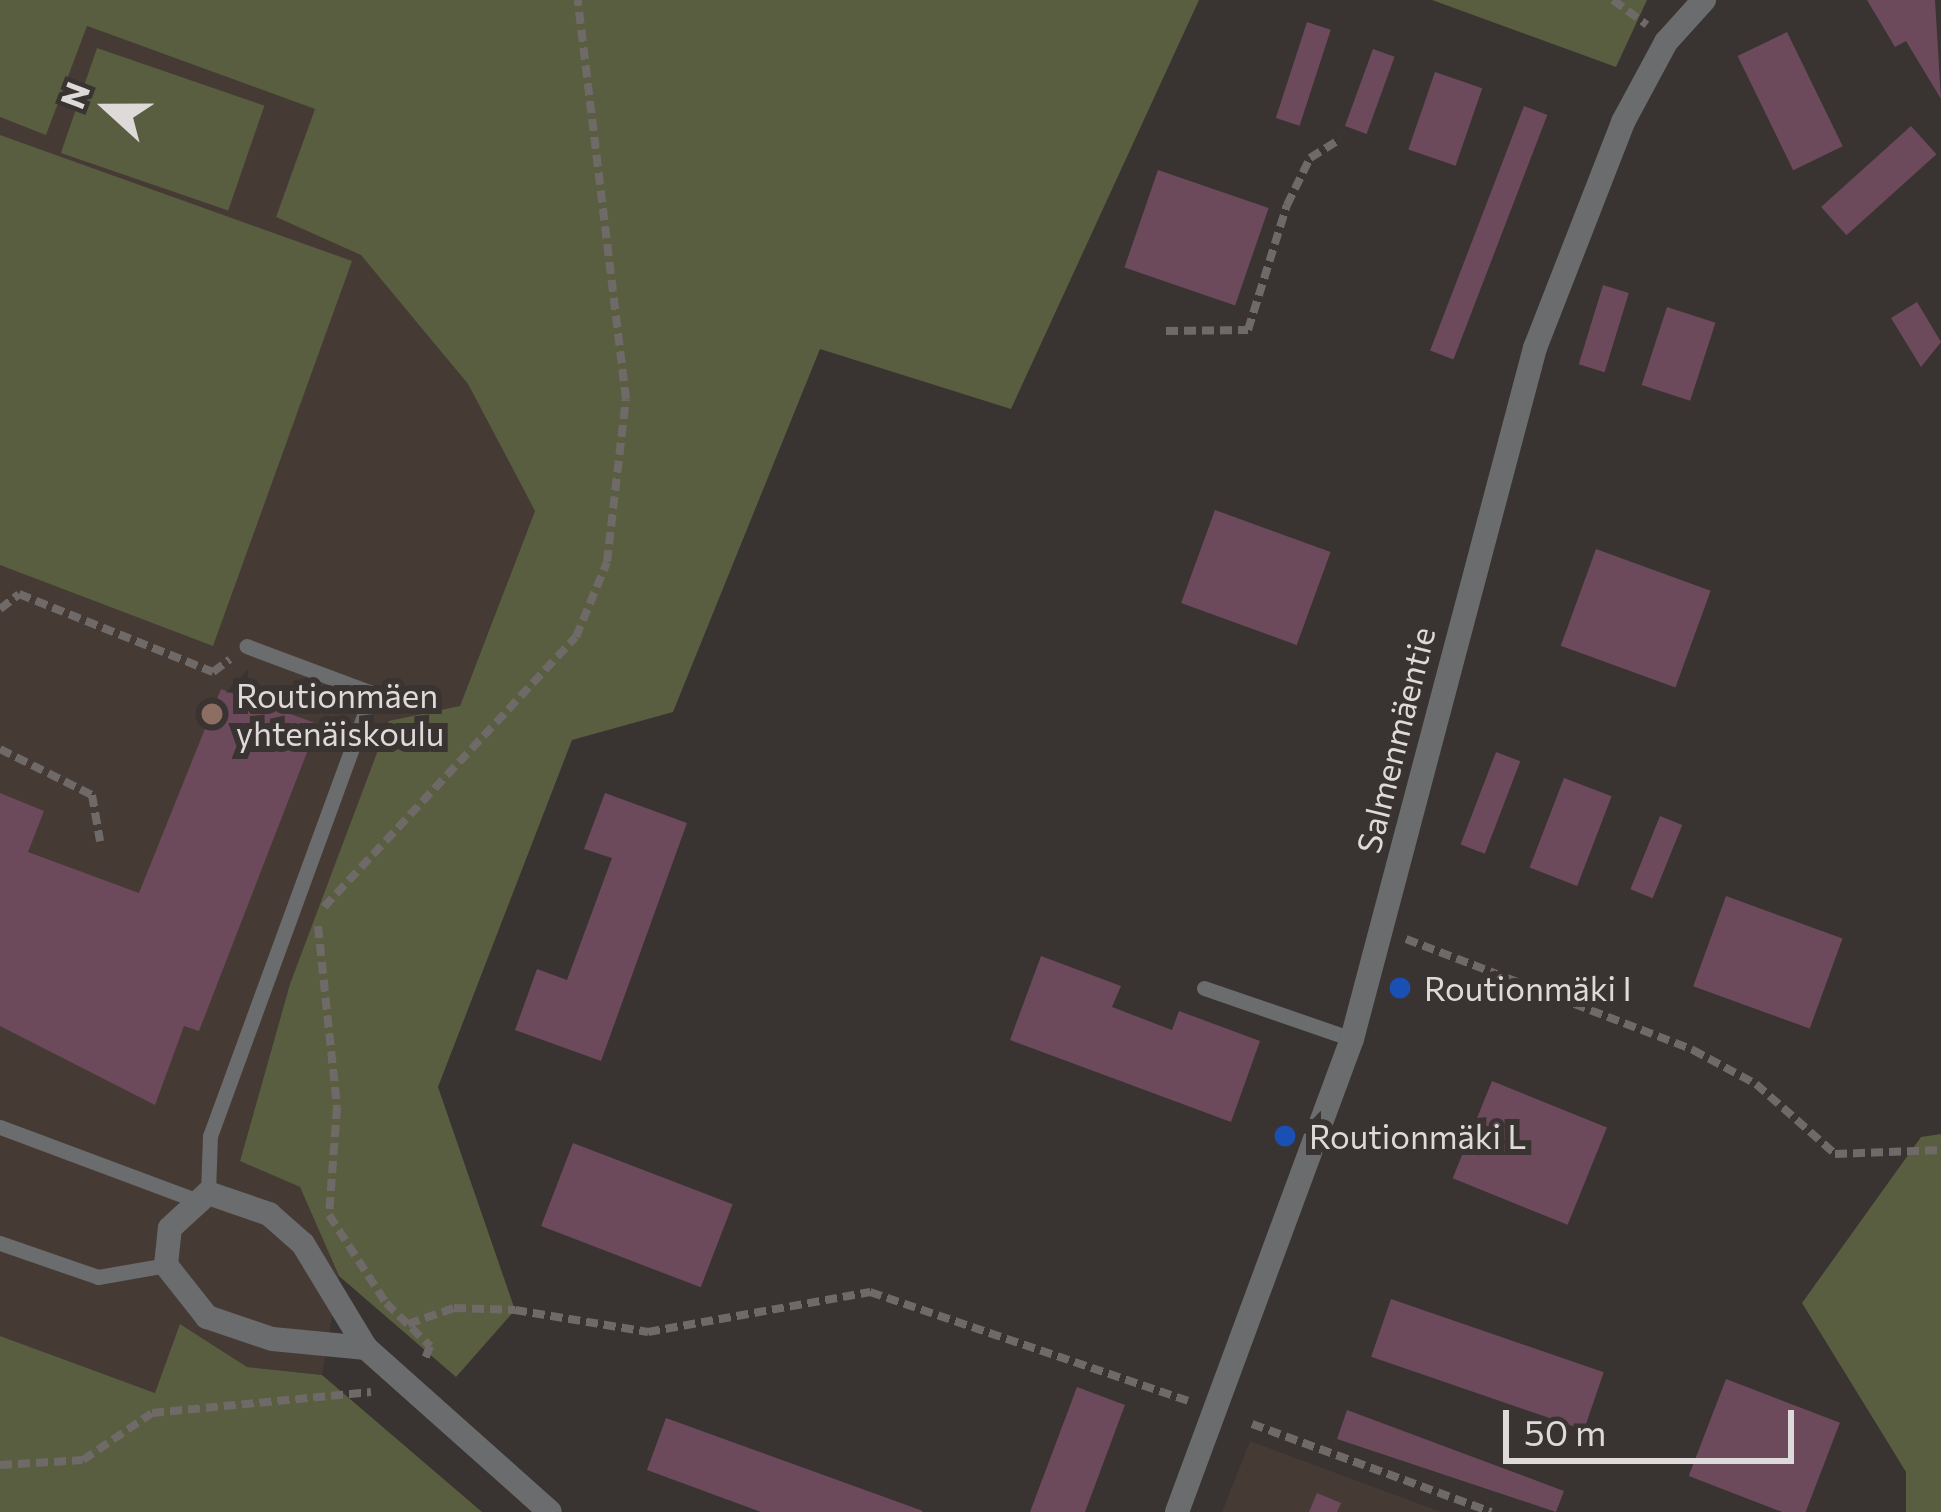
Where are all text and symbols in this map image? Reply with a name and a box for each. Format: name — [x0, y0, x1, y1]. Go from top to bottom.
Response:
north arrow — [48, 48, 168, 168]
text: N — [50, 76, 97, 114]
street label: Salmenmäentie — [1348, 623, 1442, 857]
place label: Routionmäen yhtenäiskoulu — [236, 675, 444, 753]
marker: Routionmäen yhtenäiskoulu — [199, 701, 225, 727]
place label: Routionmäki I — [1424, 968, 1632, 1008]
marker: Routionmäki I — [1387, 975, 1413, 1001]
place label: Routionmäki L — [1309, 1116, 1526, 1156]
marker: Routionmäki L — [1272, 1123, 1298, 1149]
scale bar — [1509, 1386, 1800, 1460]
text: 50 m — [1524, 1409, 1606, 1453]

